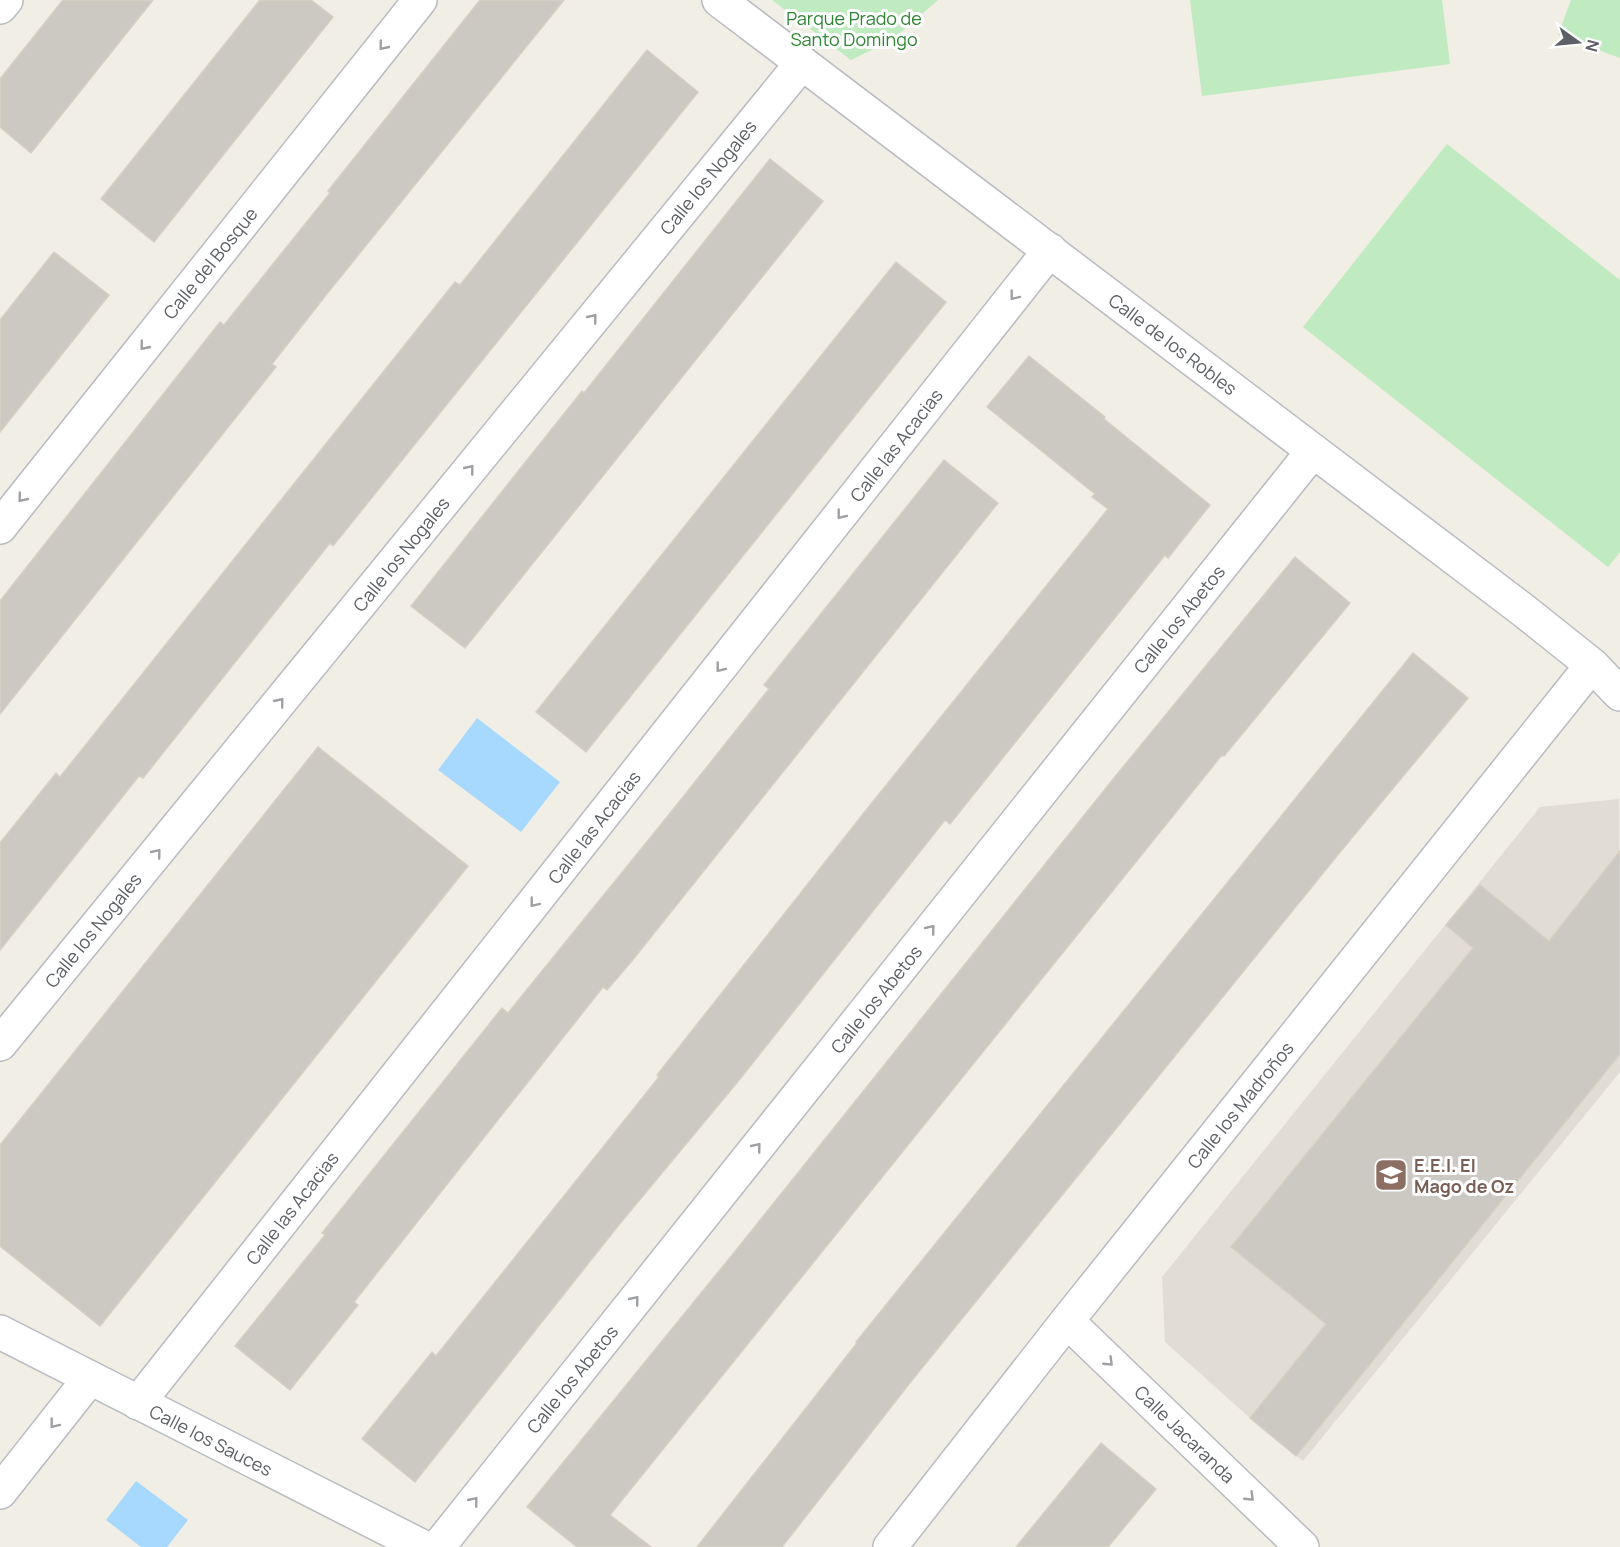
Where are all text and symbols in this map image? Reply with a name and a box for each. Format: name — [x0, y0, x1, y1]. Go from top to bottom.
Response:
park label: Parque Prado de Santo Domingo — [786, 6, 922, 51]
north arrow — [1548, 12, 1608, 72]
text: N — [1580, 37, 1605, 54]
one-way arrow — [380, 39, 391, 50]
street label: Calle los Nogales — [654, 115, 762, 239]
street label: Calle del Bosque — [157, 202, 263, 324]
street label: Calle de los Robles — [1104, 288, 1242, 400]
one-way arrow — [1010, 289, 1021, 300]
one-way arrow — [586, 314, 597, 325]
one-way arrow — [140, 339, 151, 350]
street label: Calle las Acacias — [844, 384, 948, 506]
one-way arrow — [462, 465, 473, 476]
one-way arrow — [19, 492, 30, 503]
street label: Calle los Nogales — [347, 492, 455, 616]
one-way arrow — [837, 508, 848, 519]
street label: Calle los Abetos — [1128, 560, 1230, 678]
one-way arrow — [716, 661, 727, 672]
one-way arrow — [273, 698, 284, 709]
street label: Calle las Acacias — [542, 766, 646, 888]
one-way arrow — [149, 849, 160, 860]
street label: Calle los Nogales — [39, 868, 147, 992]
one-way arrow — [530, 896, 541, 907]
one-way arrow — [924, 925, 935, 936]
street label: Calle los Abetos — [825, 940, 927, 1058]
street label: Calle los Madroños — [1181, 1037, 1299, 1173]
one-way arrow — [750, 1143, 761, 1154]
street label: Calle las Acacias — [240, 1147, 344, 1269]
place label: E.E.I. El Mago de Oz — [1414, 1153, 1514, 1198]
school or university icon: E.E.I. El Mago de Oz — [1373, 1157, 1409, 1193]
one-way arrow — [628, 1295, 639, 1306]
street label: Calle los Abetos — [521, 1320, 623, 1438]
one-way arrow — [1103, 1355, 1113, 1366]
street label: Calle Jacaranda — [1130, 1380, 1240, 1488]
street label: Calle los Sauces — [146, 1399, 276, 1481]
one-way arrow — [50, 1418, 61, 1429]
one-way arrow — [1243, 1490, 1254, 1501]
one-way arrow — [467, 1497, 478, 1508]

